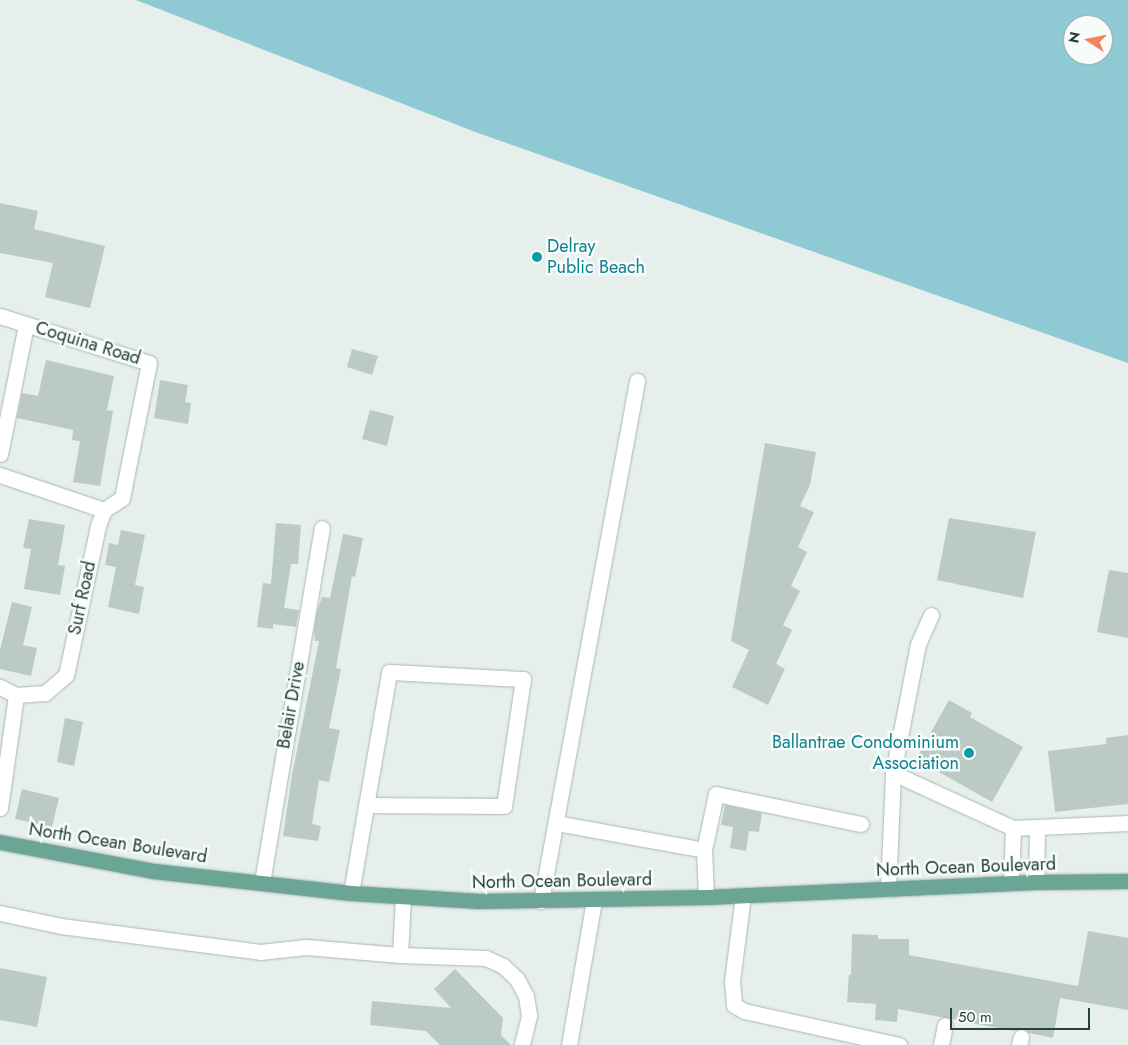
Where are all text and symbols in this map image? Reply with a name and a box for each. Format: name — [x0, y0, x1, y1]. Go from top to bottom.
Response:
north arrow — [1063, 15, 1113, 65]
text: N — [1063, 30, 1085, 45]
place label: Delray Public Beach — [547, 236, 645, 278]
marker: Delray Public Beach — [531, 251, 543, 263]
street label: Coquina Road — [33, 317, 143, 369]
street label: Surf Road — [64, 559, 100, 637]
street label: Belair Drive — [273, 660, 309, 750]
place label: Ballantrae Condominium Association — [772, 732, 959, 774]
marker: Ballantrae Condominium Association — [963, 747, 975, 759]
street label: North Ocean Boulevard — [27, 818, 209, 868]
street label: North Ocean Boulevard — [876, 853, 1056, 881]
street label: North Ocean Boulevard — [472, 869, 652, 893]
scale bar — [953, 998, 1093, 1030]
text: 50 m — [958, 1006, 992, 1028]

